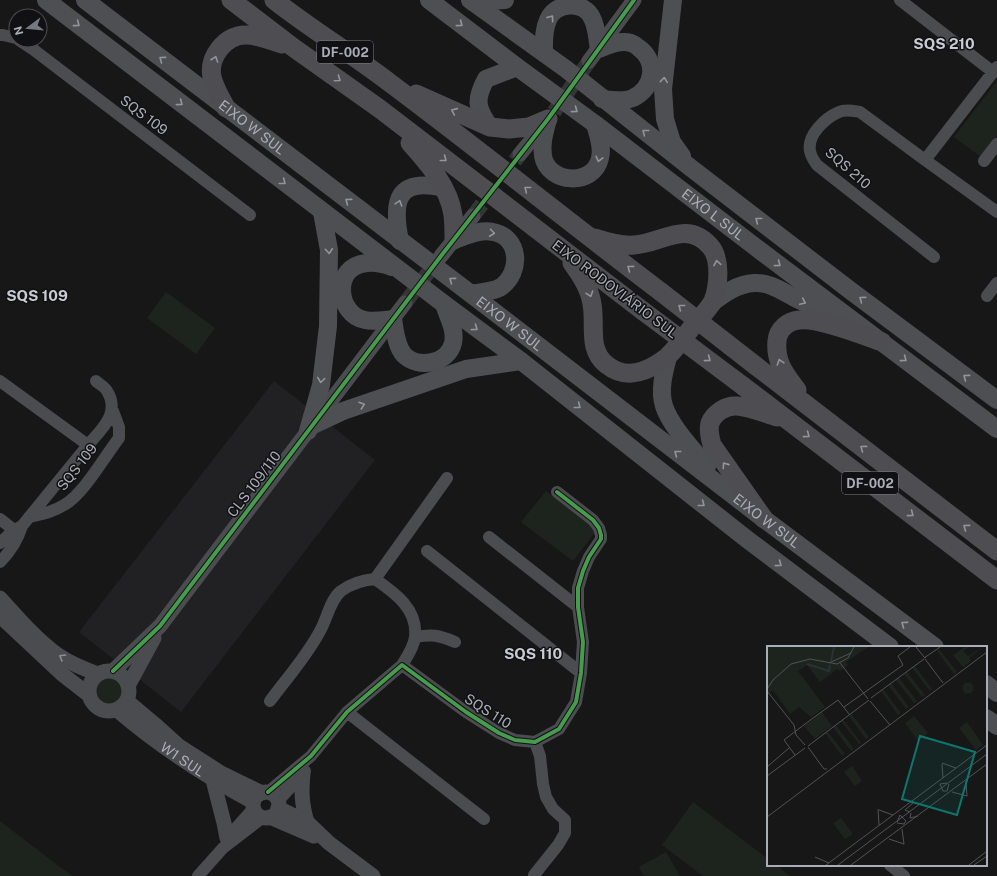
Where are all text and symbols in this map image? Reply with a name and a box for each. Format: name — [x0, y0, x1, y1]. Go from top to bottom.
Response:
north arrow — [8, 8, 48, 48]
one-way arrow — [546, 15, 553, 22]
one-way arrow — [72, 19, 79, 26]
one-way arrow — [455, 19, 462, 26]
text: N — [11, 25, 25, 37]
district label: SQS 210 — [913, 35, 975, 52]
road number: DF-002 — [317, 41, 373, 63]
one-way arrow — [210, 55, 218, 62]
one-way arrow — [159, 57, 166, 64]
one-way arrow — [333, 74, 340, 81]
one-way arrow — [659, 77, 668, 83]
street label: SQS 109 — [117, 92, 171, 138]
street label: EIXO W SUL — [216, 97, 289, 158]
one-way arrow — [175, 98, 182, 105]
one-way arrow — [571, 105, 578, 112]
one-way arrow — [451, 108, 458, 116]
one-way arrow — [642, 130, 649, 137]
street label: SQS 210 — [822, 144, 874, 192]
one-way arrow — [440, 154, 447, 161]
one-way arrow — [595, 156, 603, 162]
one-way arrow — [278, 177, 285, 184]
street label: EIXO L SUL — [679, 185, 748, 244]
one-way arrow — [524, 187, 531, 194]
one-way arrow — [346, 199, 353, 206]
one-way arrow — [394, 199, 402, 206]
one-way arrow — [756, 218, 763, 225]
one-way arrow — [488, 228, 495, 237]
street label: EIXO RODOVIÁRIO SUL — [549, 236, 681, 341]
one-way arrow — [324, 247, 333, 254]
one-way arrow — [773, 259, 780, 266]
one-way arrow — [713, 260, 721, 267]
one-way arrow — [627, 266, 634, 273]
one-way arrow — [449, 277, 456, 285]
district label: SQS 109 — [6, 287, 68, 304]
one-way arrow — [585, 291, 593, 298]
street label: EIXO W SUL — [473, 293, 546, 354]
one-way arrow — [799, 297, 806, 305]
one-way arrow — [859, 297, 866, 304]
one-way arrow — [679, 305, 686, 312]
one-way arrow — [471, 323, 478, 330]
one-way arrow — [900, 354, 907, 361]
one-way arrow — [703, 355, 710, 362]
one-way arrow — [776, 358, 785, 365]
one-way arrow — [963, 375, 970, 382]
one-way arrow — [317, 377, 326, 383]
one-way arrow — [358, 401, 365, 410]
one-way arrow — [574, 402, 581, 409]
one-way arrow — [803, 431, 810, 438]
street label: SQS 109 — [54, 440, 100, 494]
one-way arrow — [860, 446, 867, 453]
street label: CLS 109/110 — [224, 448, 284, 520]
one-way arrow — [675, 450, 682, 457]
one-way arrow — [723, 462, 730, 469]
road number: DF-002 — [842, 472, 898, 494]
street label: EIXO W SUL — [730, 490, 803, 551]
one-way arrow — [698, 500, 705, 507]
one-way arrow — [906, 509, 913, 516]
one-way arrow — [963, 524, 970, 532]
one-way arrow — [775, 559, 782, 566]
one-way arrow — [901, 621, 908, 629]
district label: SQS 110 — [504, 645, 562, 662]
inset map — [767, 646, 987, 866]
one-way arrow — [59, 655, 66, 662]
street label: SQS 110 — [462, 690, 514, 732]
street label: W1 SUL — [157, 739, 208, 780]

